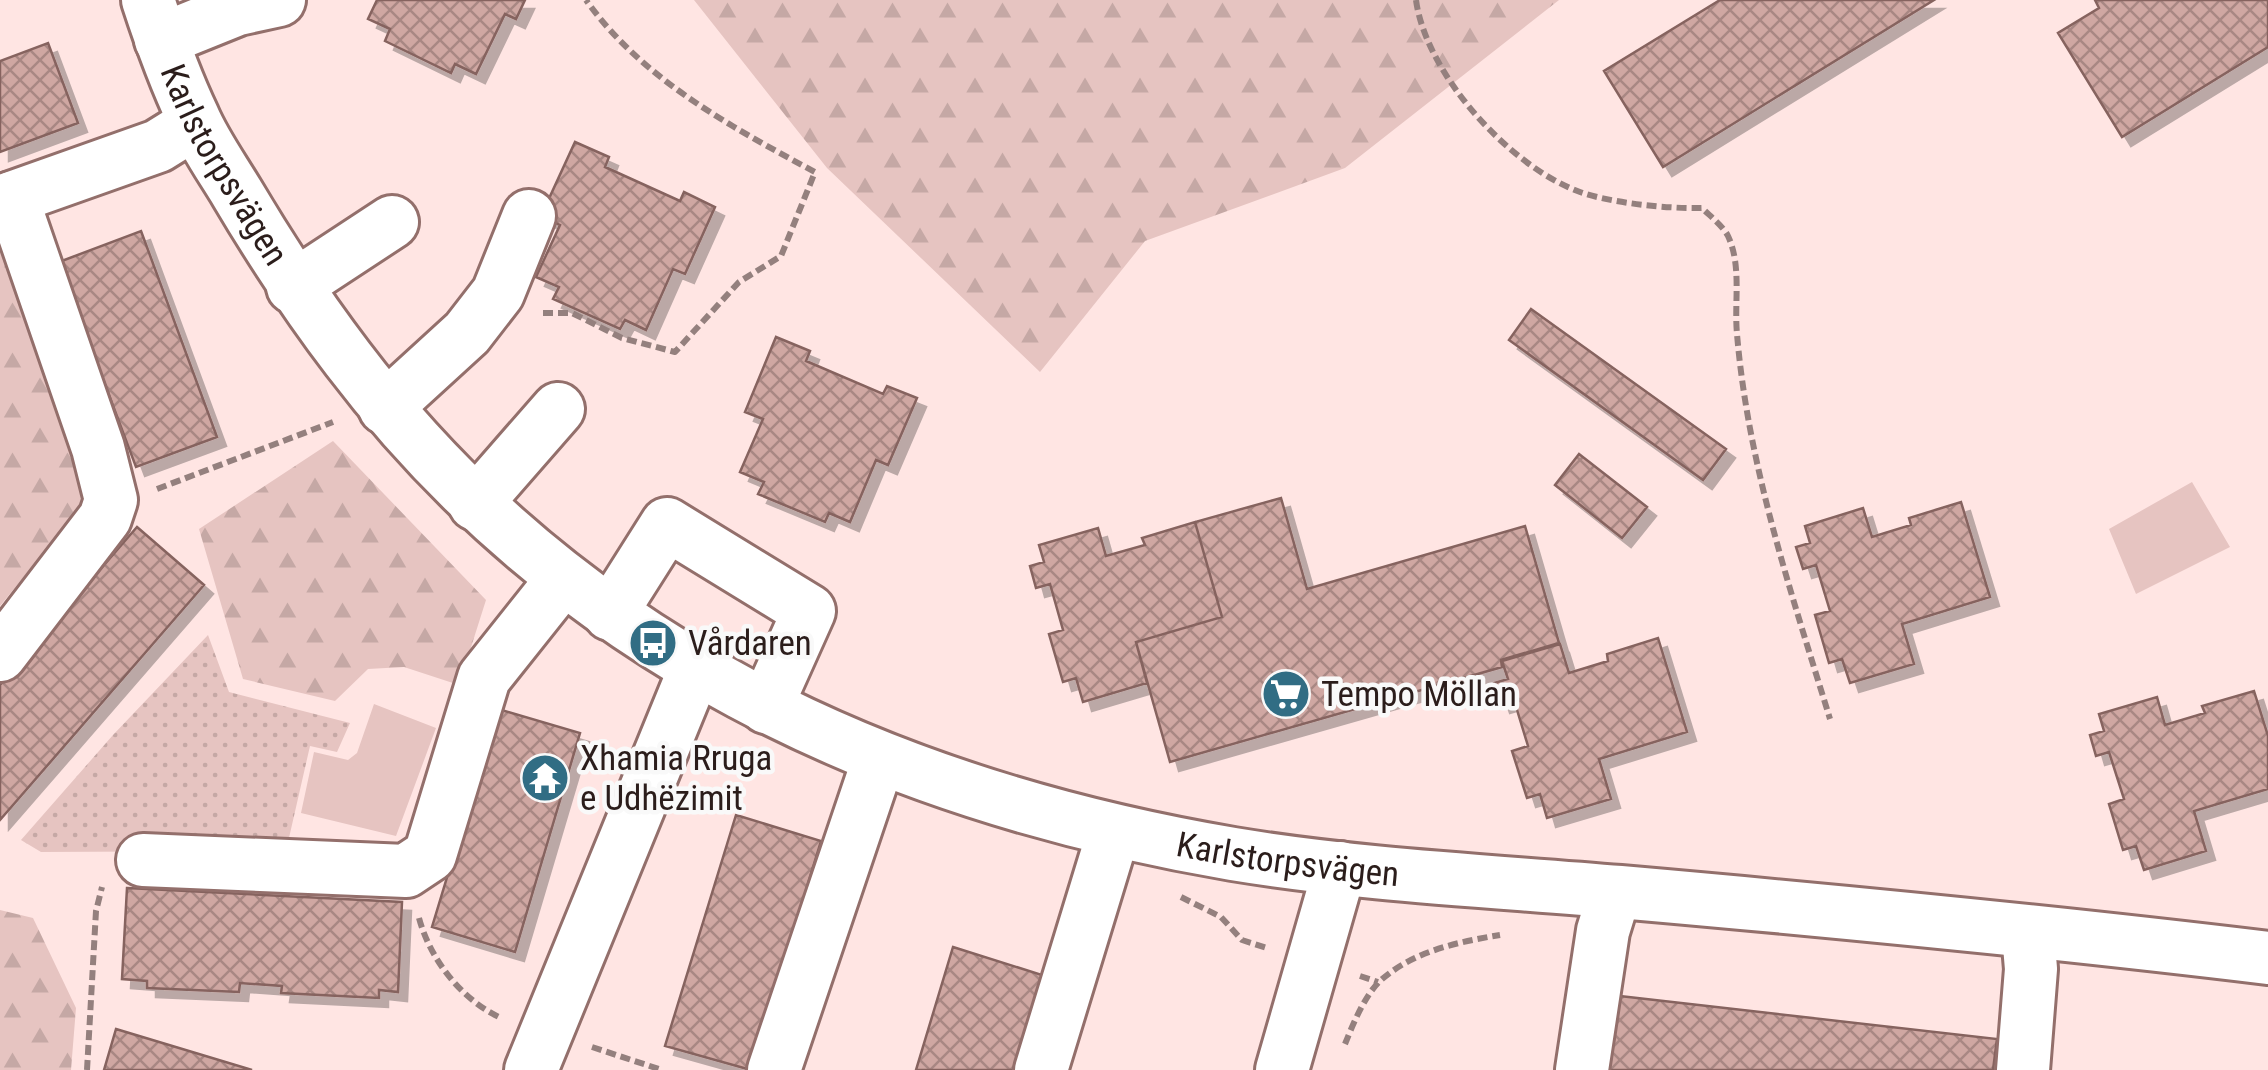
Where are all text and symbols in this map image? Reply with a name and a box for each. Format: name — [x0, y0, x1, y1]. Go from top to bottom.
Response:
street label: Karlstorpsvägen — [152, 58, 297, 273]
bus stop icon: Vårdaren — [627, 617, 679, 669]
place label: Vårdaren — [688, 623, 812, 664]
supermarket icon: Tempo Möllan — [1260, 668, 1312, 720]
place label: Tempo Möllan — [1321, 674, 1517, 715]
place label: Xhamia Rruga e Udhëzimit — [580, 738, 772, 819]
temple icon: Xhamia Rruga e Udhëzimit — [519, 752, 571, 804]
street label: Karlstorpsvägen — [1173, 824, 1401, 895]

